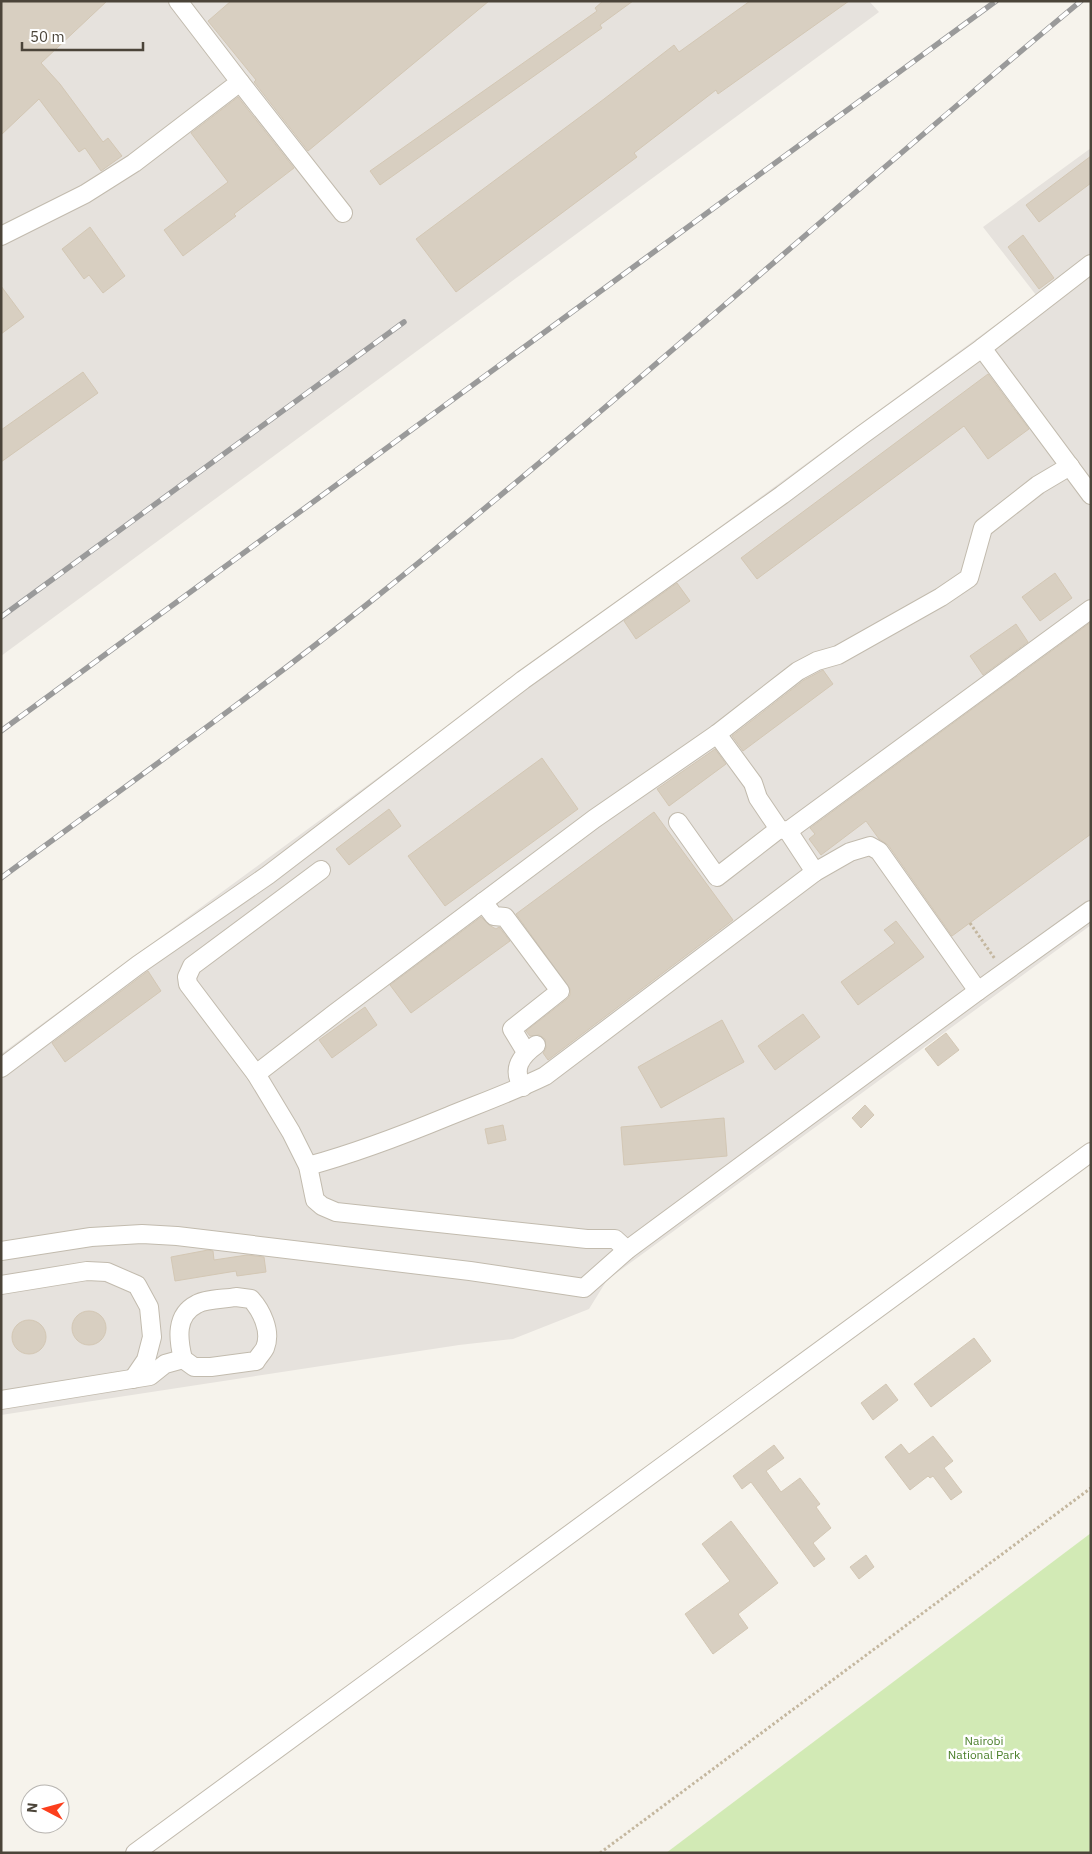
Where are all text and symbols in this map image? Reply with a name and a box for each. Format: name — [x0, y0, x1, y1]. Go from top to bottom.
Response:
scale bar — [22, 20, 144, 52]
text: 50 m — [30, 27, 65, 46]
park label: Nairobi National Park — [948, 1733, 1021, 1762]
north arrow — [20, 1784, 70, 1834]
text: N — [23, 1802, 42, 1814]

